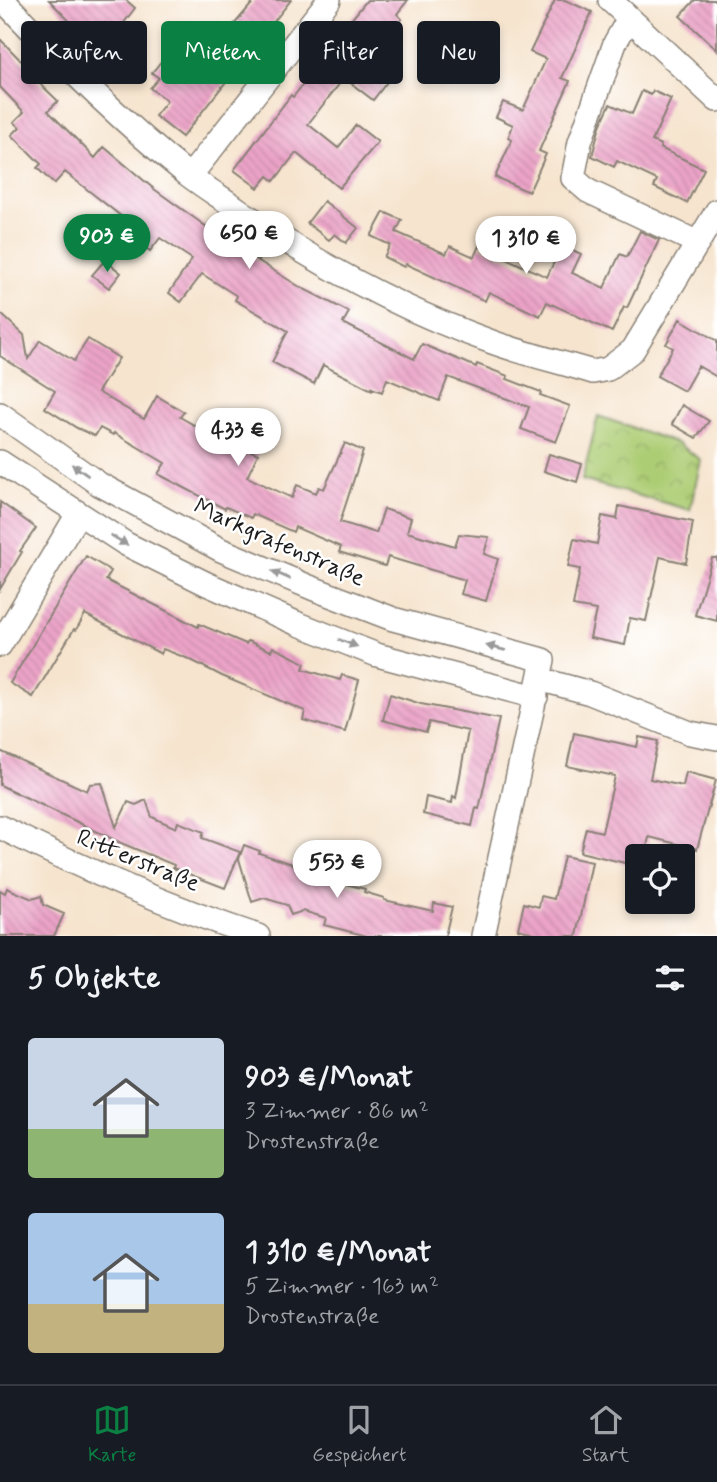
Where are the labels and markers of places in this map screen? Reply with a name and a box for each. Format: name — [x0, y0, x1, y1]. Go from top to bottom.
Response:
pin: 650 € — [200, 212, 298, 271]
pin: 903 € — [58, 215, 156, 274]
pin: 1 310 € — [461, 216, 591, 276]
pin: 433 € — [189, 408, 287, 468]
pin: 553 € — [288, 841, 386, 900]

